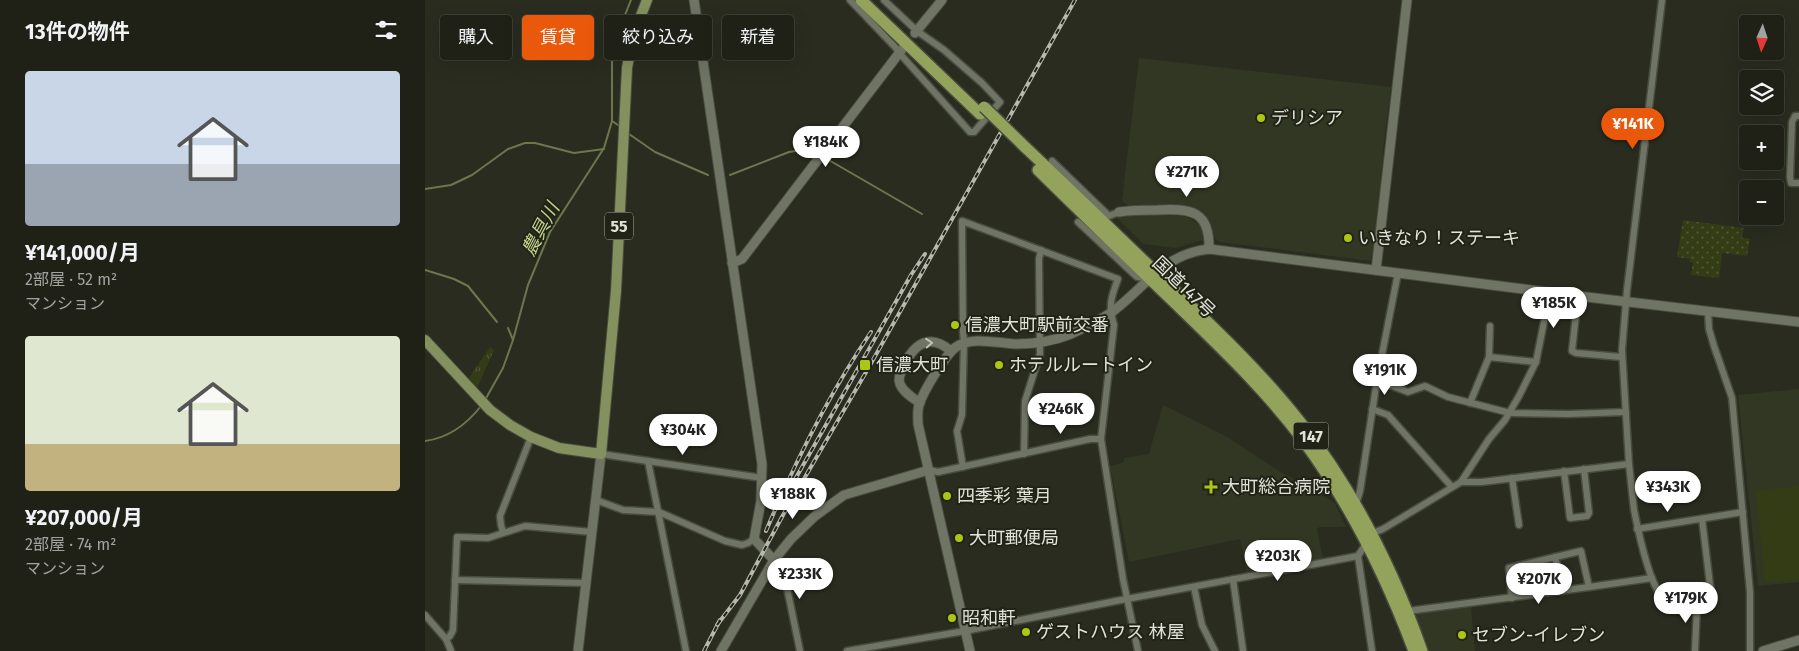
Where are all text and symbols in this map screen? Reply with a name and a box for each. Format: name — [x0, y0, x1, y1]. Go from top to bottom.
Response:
chip: 購入 — [440, 15, 512, 60]
chip: 賃貸 — [522, 15, 594, 60]
chip: 絞り込み — [604, 15, 712, 60]
chip: 新着 — [722, 15, 794, 60]
north arrow — [1739, 15, 1784, 60]
map controls — [1739, 15, 1784, 225]
icon: filters — [372, 16, 400, 44]
text: 13件の物件 — [25, 19, 130, 45]
button: layers — [1739, 70, 1784, 115]
icon: home — [168, 104, 258, 194]
place label: デリシア — [1271, 107, 1343, 129]
pin: ¥141K — [1598, 108, 1668, 150]
marker: デリシア — [1255, 112, 1267, 124]
text: ¥141K — [1612, 114, 1654, 133]
button: + — [1739, 125, 1784, 170]
pin: ¥184K — [791, 126, 861, 168]
text: ¥184K — [804, 132, 848, 151]
pin: ¥271K — [1152, 156, 1222, 198]
text: ¥271K — [1166, 162, 1208, 181]
button: − — [1739, 180, 1784, 225]
water label: 農具川 — [517, 197, 565, 260]
road number: 55 — [605, 212, 633, 240]
place label: いきなり！ステーキ — [1358, 227, 1520, 249]
marker: いきなり！ステーキ — [1342, 232, 1354, 244]
text: ¥141,000/月 — [25, 240, 140, 266]
street label: 国道147号 — [1148, 252, 1220, 322]
text: 2部屋 · 52 m² — [25, 270, 117, 289]
pin: ¥185K — [1519, 286, 1589, 329]
text: ¥185K — [1532, 293, 1576, 312]
text: マンション — [25, 294, 105, 313]
place label: 信濃大町駅前交番 — [965, 314, 1109, 336]
marker: 信濃大町駅前交番 — [949, 319, 961, 331]
one-way arrow — [925, 338, 933, 349]
place label: 信濃大町 — [876, 354, 948, 376]
place label: ホテルルートイン — [1009, 354, 1153, 376]
pin: ¥191K — [1350, 354, 1420, 396]
marker: 信濃大町 — [858, 358, 872, 372]
marker: ホテルルートイン — [993, 359, 1005, 371]
text: ¥191K — [1364, 360, 1406, 379]
icon: home — [168, 369, 258, 459]
pin: ¥246K — [1026, 392, 1096, 435]
text: ¥246K — [1039, 399, 1083, 418]
pin: ¥304K — [648, 414, 718, 456]
text: ¥304K — [660, 420, 706, 439]
road number: 147 — [1293, 422, 1329, 450]
pin: ¥343K — [1633, 470, 1703, 513]
place label: 大町総合病院 — [1222, 476, 1330, 498]
text: ¥343K — [1646, 477, 1690, 496]
pin: ¥188K — [758, 478, 828, 520]
marker: 大町総合病院 — [1204, 480, 1218, 494]
text: ¥188K — [771, 484, 815, 503]
place label: 四季彩 葉月 — [957, 485, 1052, 507]
marker: 四季彩 葉月 — [941, 490, 953, 502]
text: ¥207,000/月 — [25, 505, 143, 531]
place label: 大町郵便局 — [969, 527, 1059, 549]
marker: 大町郵便局 — [953, 532, 965, 544]
text: 2部屋 · 74 m² — [25, 535, 117, 554]
pin: ¥203K — [1243, 540, 1313, 582]
text: ¥203K — [1256, 546, 1300, 565]
pin: ¥233K — [765, 558, 835, 600]
text: マンション — [25, 559, 105, 578]
pin: ¥207K — [1504, 562, 1574, 605]
text: ¥233K — [778, 564, 822, 583]
text: ¥207K — [1517, 569, 1561, 588]
pin: ¥179K — [1651, 582, 1721, 624]
text: ¥179K — [1665, 588, 1707, 607]
place label: 昭和軒 — [962, 607, 1016, 629]
marker: 昭和軒 — [946, 612, 958, 624]
place label: ゲストハウス 林屋 — [1036, 621, 1185, 643]
place label: セブン-イレブン — [1472, 624, 1605, 646]
marker: ゲストハウス 林屋 — [1020, 626, 1032, 638]
marker: セブン-イレブン — [1456, 629, 1468, 641]

